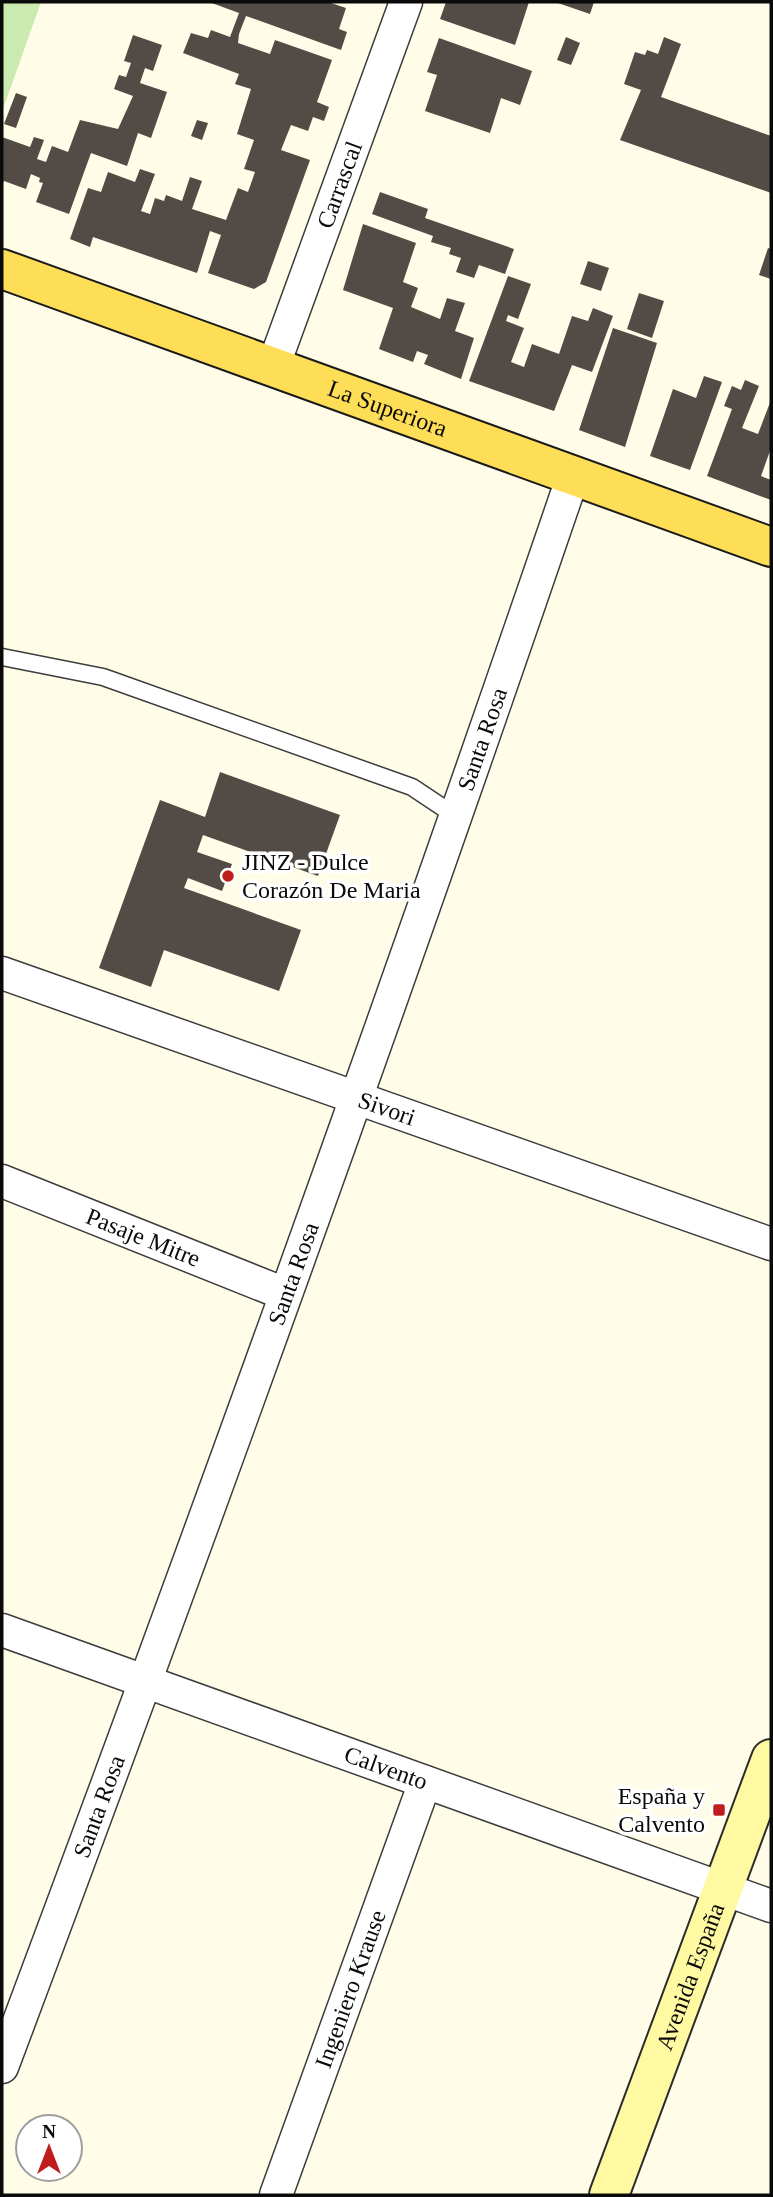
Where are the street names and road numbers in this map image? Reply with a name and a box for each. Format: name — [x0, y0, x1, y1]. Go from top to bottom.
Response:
street label: Carrascal — [312, 137, 367, 232]
street label: La Superiora — [325, 375, 451, 442]
street label: Santa Rosa — [452, 684, 512, 794]
street label: Sivori — [355, 1087, 419, 1131]
street label: Pasaje Mitre — [82, 1203, 204, 1272]
street label: Santa Rosa — [263, 1219, 324, 1329]
street label: Calvento — [341, 1741, 431, 1795]
street label: Santa Rosa — [68, 1751, 130, 1861]
street label: Avenida España — [651, 1899, 729, 2054]
street label: Ingeniero Krause — [310, 1907, 391, 2071]

